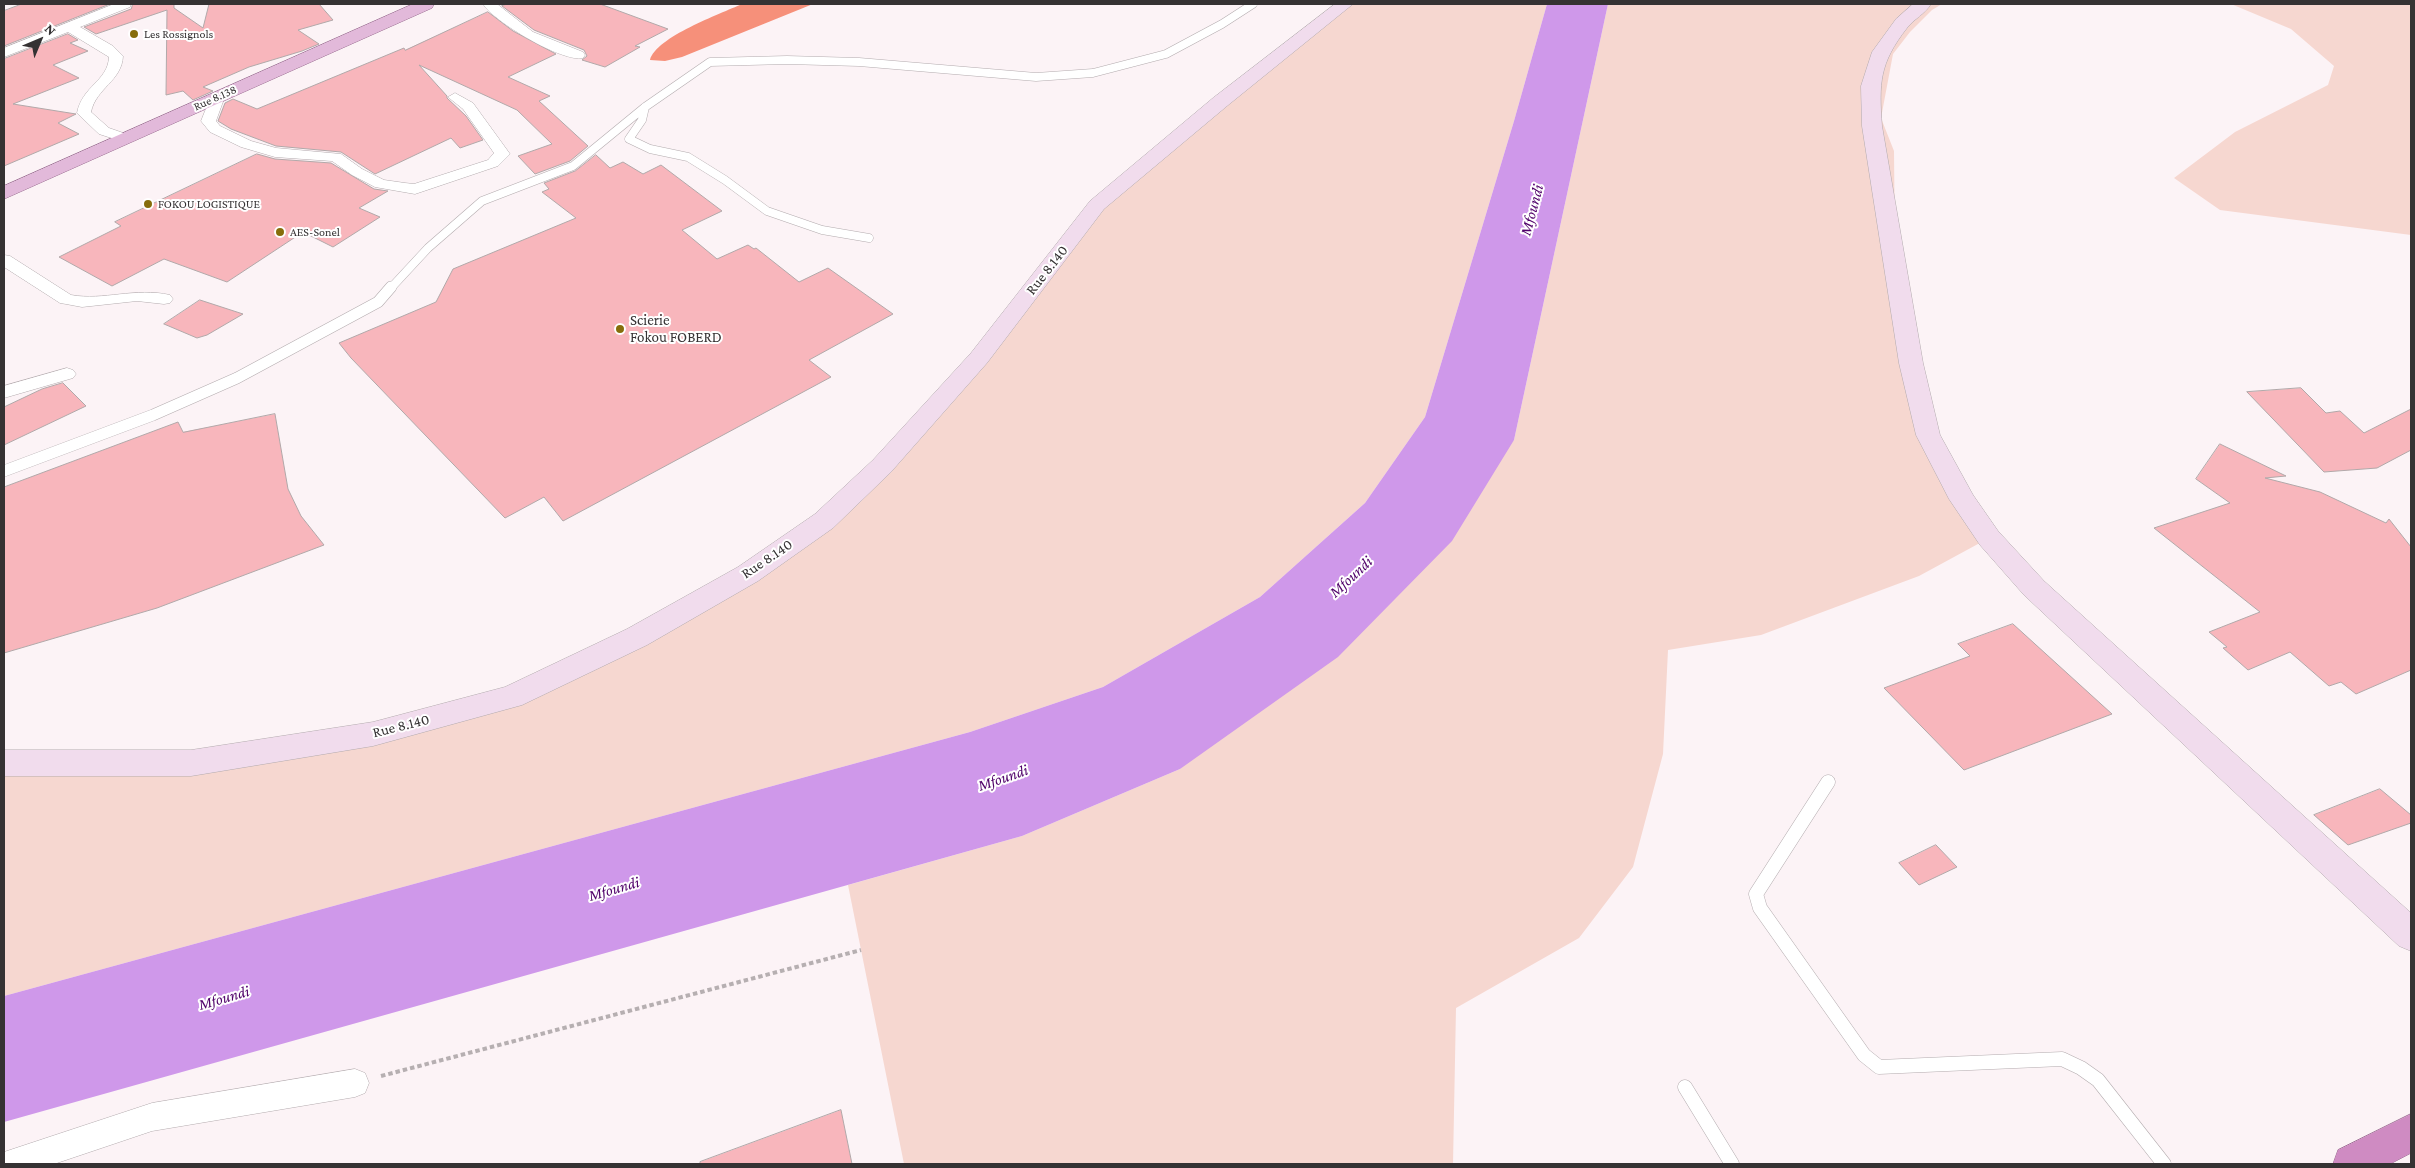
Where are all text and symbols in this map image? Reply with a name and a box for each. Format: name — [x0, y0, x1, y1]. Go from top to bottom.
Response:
north arrow — [15, 15, 65, 65]
text: N — [42, 20, 60, 38]
place label: Les Rossignols — [144, 27, 213, 41]
marker: Les Rossignols — [128, 28, 140, 40]
street label: Rue 8.138 — [191, 82, 239, 114]
water label: Mfoundi — [1516, 182, 1548, 238]
place label: FOKOU LOGISTIQUE — [158, 197, 260, 211]
marker: FOKOU LOGISTIQUE — [142, 198, 154, 210]
place label: AES-Sonel — [290, 225, 340, 239]
marker: AES-Sonel — [274, 226, 286, 238]
street label: Rue 8.140 — [1022, 242, 1072, 298]
place label: Scierie Fokou FOBERD — [630, 311, 722, 346]
marker: Scierie Fokou FOBERD — [614, 323, 626, 335]
street label: Rue 8.140 — [738, 535, 796, 583]
water label: Mfoundi — [1325, 552, 1377, 602]
street label: Rue 8.140 — [371, 710, 431, 742]
water label: Mfoundi — [975, 760, 1031, 796]
water label: Mfoundi — [586, 873, 642, 905]
water label: Mfoundi — [196, 982, 252, 1014]

